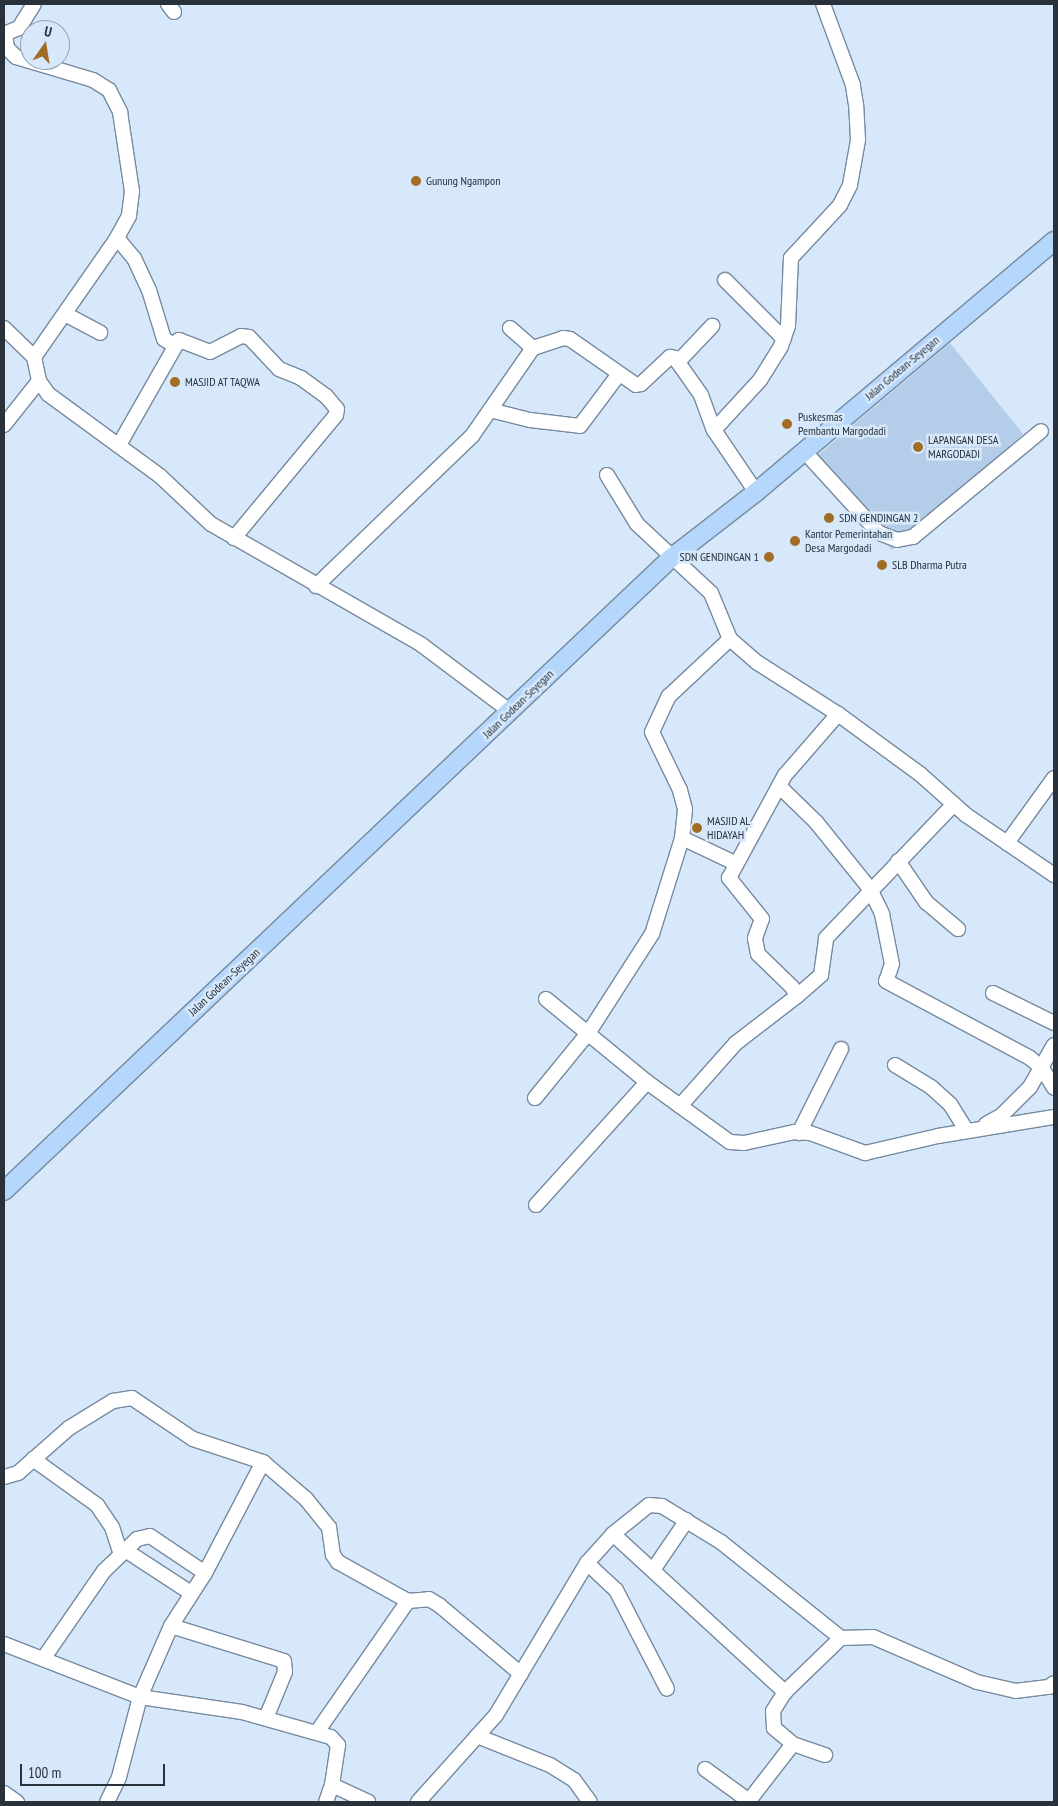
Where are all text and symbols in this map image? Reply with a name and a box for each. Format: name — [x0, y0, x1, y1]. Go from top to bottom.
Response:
north arrow — [20, 20, 70, 70]
text: U — [43, 22, 54, 41]
place label: Gunung Ngampon — [426, 174, 501, 188]
marker: Gunung Ngampon — [410, 175, 422, 187]
street label: Jalan Godean-Seyegan — [862, 333, 942, 403]
place label: MASJID AT TAQWA — [185, 375, 261, 389]
marker: MASJID AT TAQWA — [169, 376, 181, 388]
place label: Puskesmas Pembantu Margodadi — [798, 410, 886, 438]
marker: Puskesmas Pembantu Margodadi — [780, 417, 794, 431]
place label: LAPANGAN DESA MARGODADI — [928, 433, 998, 461]
marker: LAPANGAN DESA MARGODADI — [912, 441, 924, 453]
place label: SDN GENDINGAN 2 — [839, 511, 918, 525]
marker: SDN GENDINGAN 2 — [823, 512, 835, 524]
place label: Kantor Pemerintahan Desa Margodadi — [805, 527, 892, 555]
marker: Kantor Pemerintahan Desa Margodadi — [789, 535, 801, 547]
place label: SDN GENDINGAN 1 — [680, 550, 759, 564]
marker: SDN GENDINGAN 1 — [763, 551, 775, 563]
place label: SLB Dharma Putra — [892, 558, 967, 572]
marker: SLB Dharma Putra — [876, 559, 888, 571]
street label: Jalan Godean-Seyegan — [480, 667, 556, 741]
place label: MASJID AL HIDAYAH — [707, 814, 751, 842]
marker: MASJID AL HIDAYAH — [691, 822, 703, 834]
street label: Jalan Godean-Seyegan — [185, 945, 263, 1019]
scale bar — [22, 1754, 168, 1786]
text: 100 m — [28, 1763, 61, 1782]

